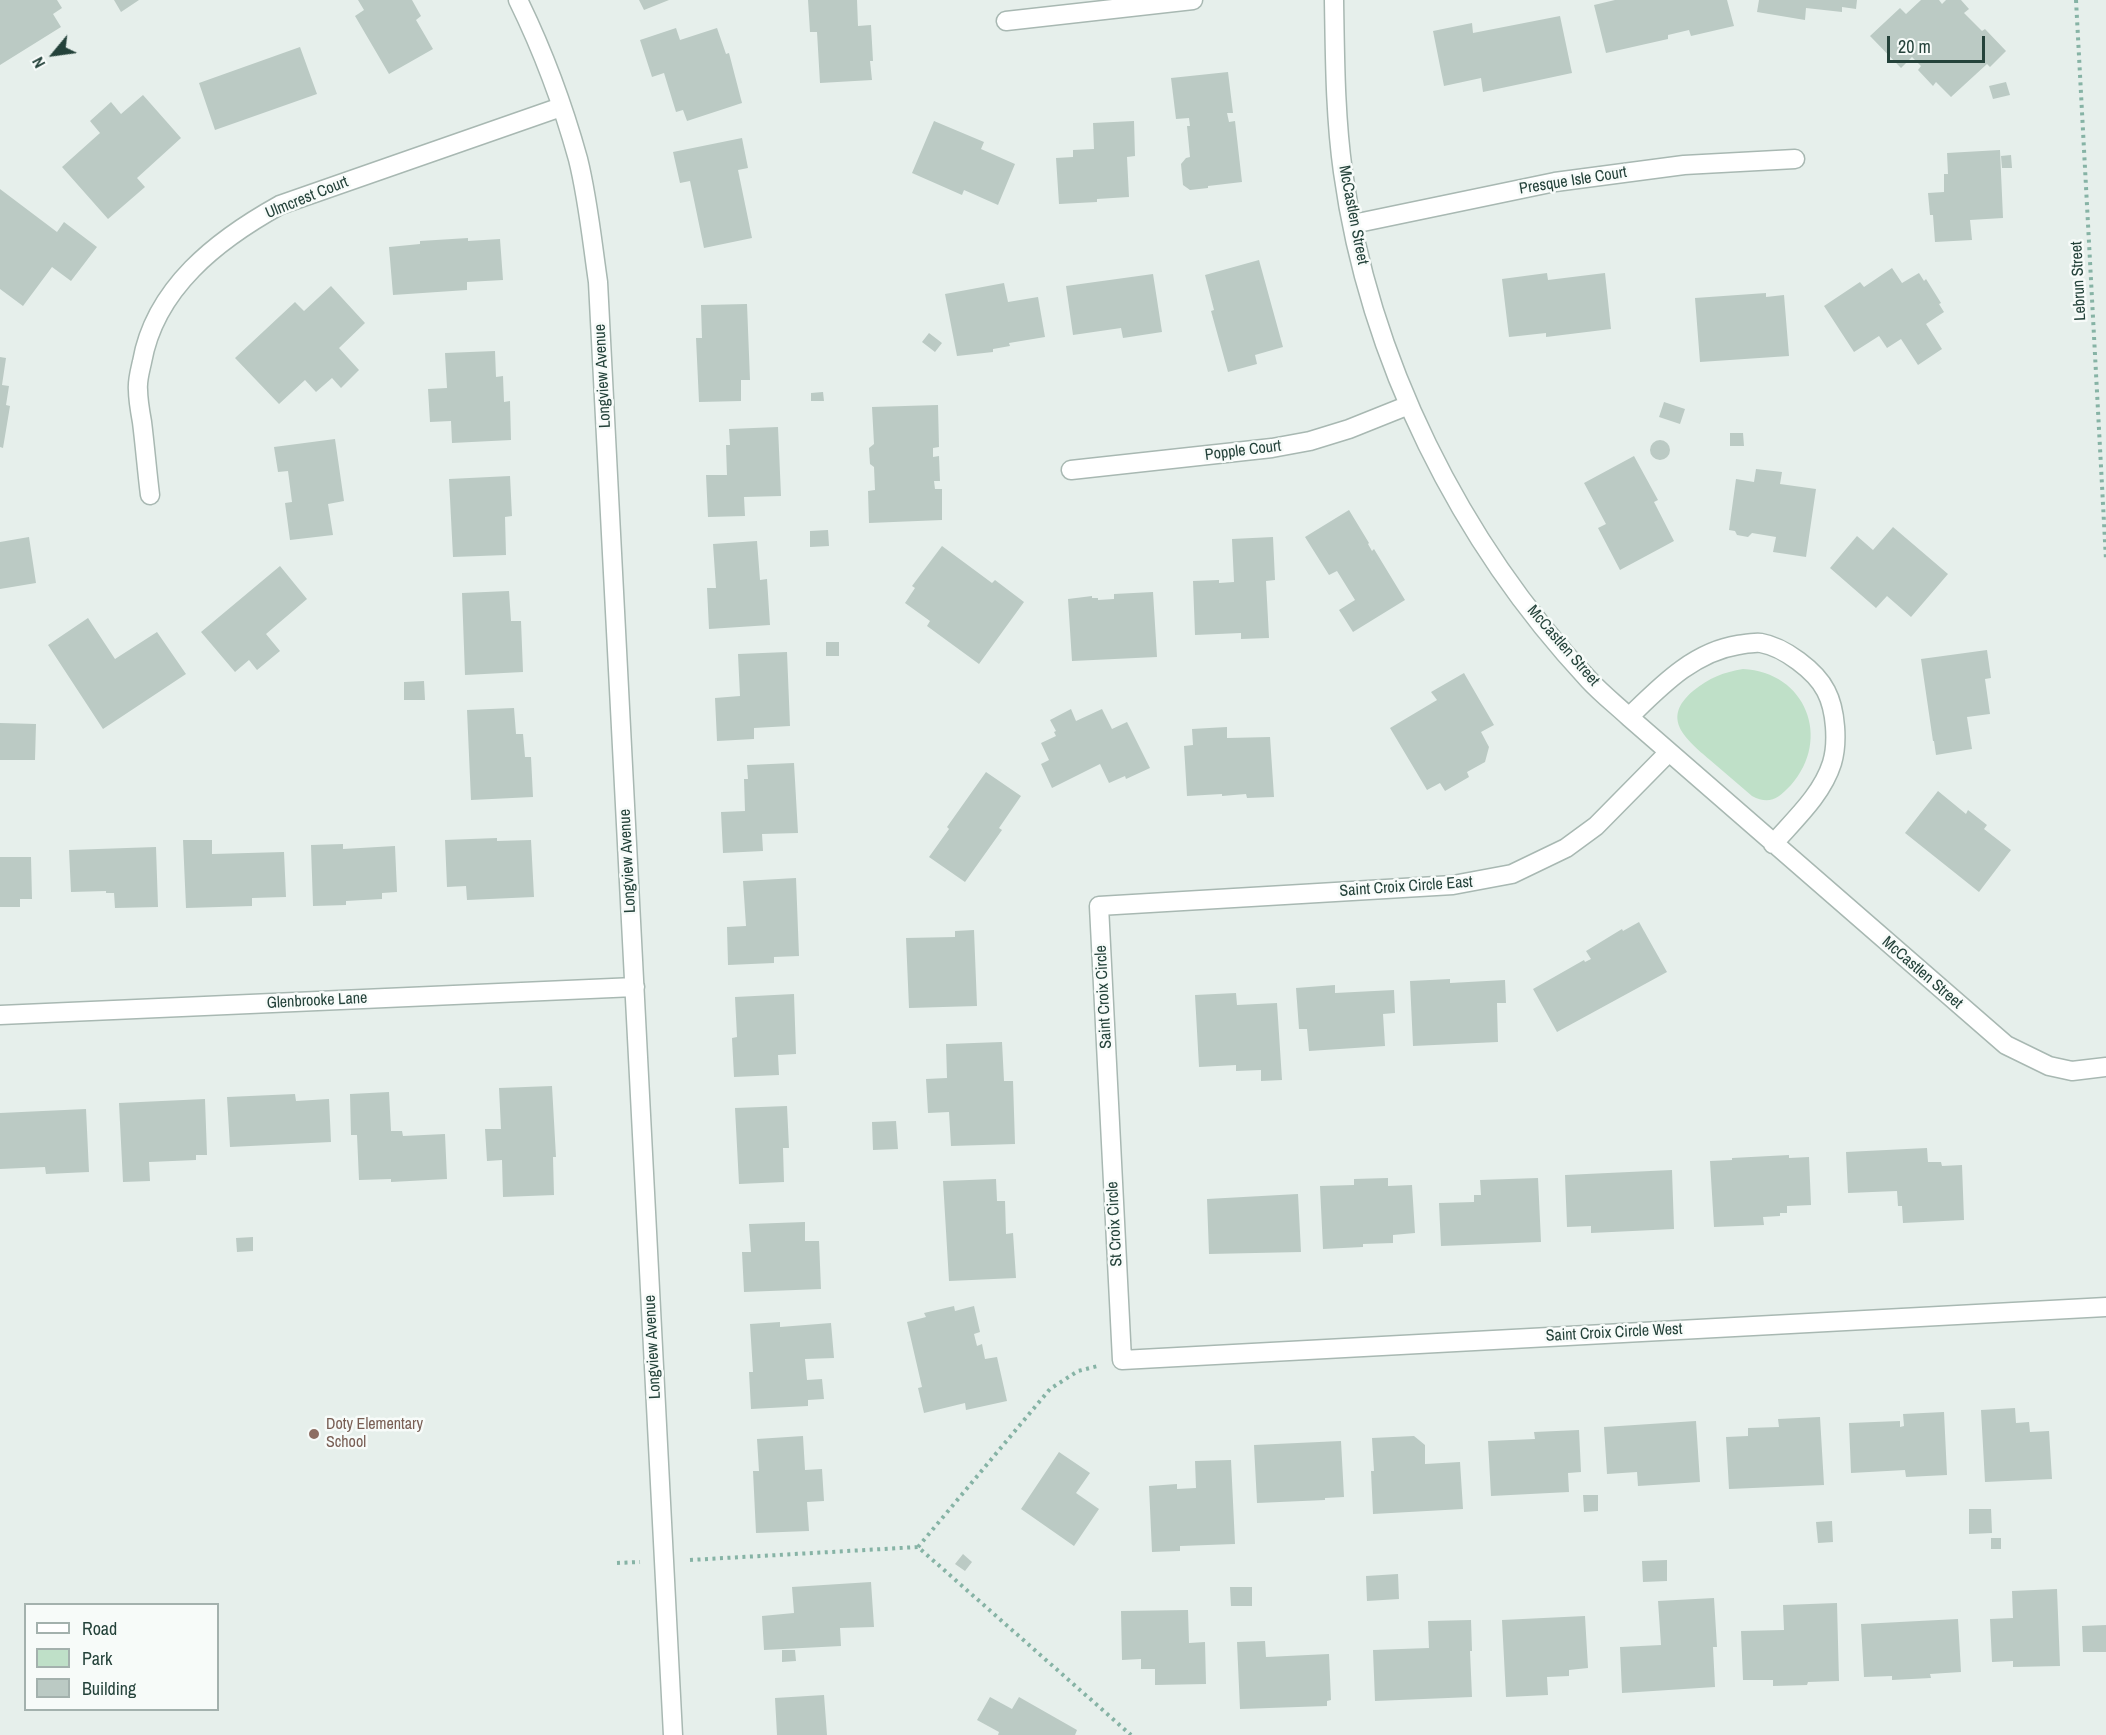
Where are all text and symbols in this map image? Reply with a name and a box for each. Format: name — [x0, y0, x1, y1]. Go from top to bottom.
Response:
north arrow — [24, 24, 84, 84]
scale bar — [1890, 24, 1988, 62]
text: 20 m — [1898, 34, 1931, 59]
text: N — [26, 53, 50, 72]
street label: Presque Isle Court — [1518, 163, 1628, 199]
street label: McCastlen Street — [1334, 164, 1372, 266]
street label: Ulmcrest Court — [263, 173, 351, 223]
street label: Lebrun Street — [2067, 241, 2091, 321]
street label: Longview Avenue — [591, 324, 615, 428]
street label: Popple Court — [1204, 437, 1282, 465]
street label: McCastlen Street — [1523, 602, 1603, 690]
street label: Longview Avenue — [616, 809, 640, 913]
street label: Saint Croix Circle East — [1339, 873, 1473, 901]
street label: McCastlen Street — [1878, 933, 1966, 1013]
street label: Saint Croix Circle — [1092, 945, 1116, 1049]
street label: Glenbrooke Lane — [266, 989, 368, 1013]
street label: St Croix Circle — [1103, 1181, 1127, 1267]
street label: Longview Avenue — [641, 1295, 665, 1399]
street label: Saint Croix Circle West — [1545, 1320, 1683, 1346]
place label: Doty Elementary School — [326, 1415, 423, 1453]
marker: Doty Elementary School — [307, 1427, 321, 1441]
legend — [24, 1603, 219, 1711]
text: Road — [82, 1616, 117, 1641]
text: Park — [82, 1646, 112, 1671]
text: Building — [82, 1676, 136, 1701]

